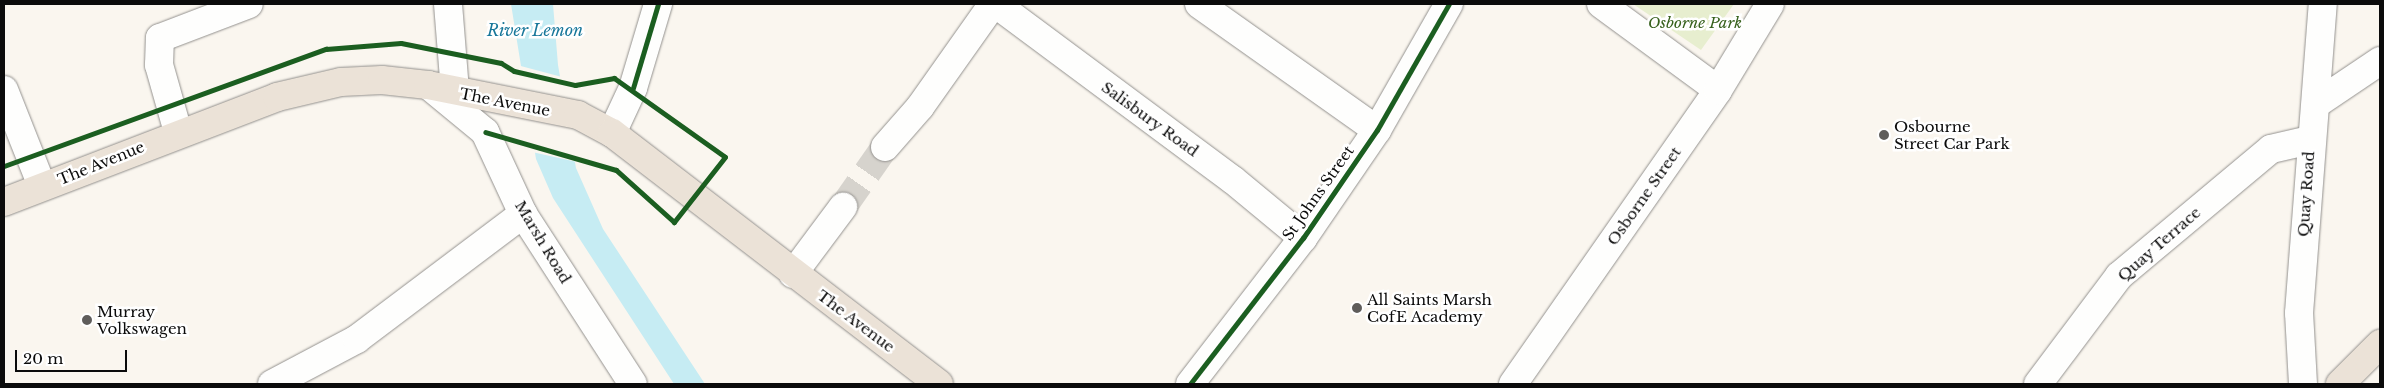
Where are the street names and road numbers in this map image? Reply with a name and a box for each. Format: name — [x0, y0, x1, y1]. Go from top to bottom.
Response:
street label: Salisbury Road — [1098, 78, 1202, 160]
street label: The Avenue — [458, 84, 552, 120]
street label: The Avenue — [55, 137, 147, 189]
street label: St Johns Street — [1279, 142, 1357, 244]
street label: Osborne Street — [1603, 143, 1685, 249]
street label: Quay Road — [2294, 150, 2318, 238]
street label: Marsh Road — [511, 197, 575, 287]
street label: Quay Terrace — [2114, 203, 2204, 285]
street label: The Avenue — [814, 286, 898, 356]

